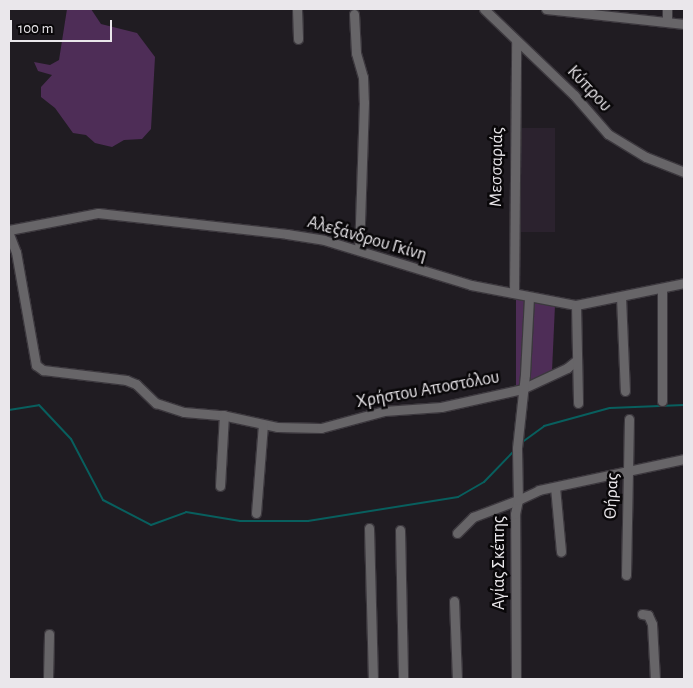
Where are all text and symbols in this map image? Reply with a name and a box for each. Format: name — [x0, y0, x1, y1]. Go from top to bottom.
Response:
scale bar — [12, 10, 115, 42]
text: 100 m — [18, 21, 53, 36]
street label: Κύπρου — [562, 61, 616, 117]
street label: Μεσσαριάς — [486, 127, 508, 207]
street label: Αλεξάνδρου Γκίνη — [305, 212, 429, 266]
street label: Χρήστου Αποστόλου — [355, 367, 501, 413]
street label: Θήρας — [600, 472, 624, 520]
street label: Αγίας Σκέπης — [488, 516, 510, 610]

